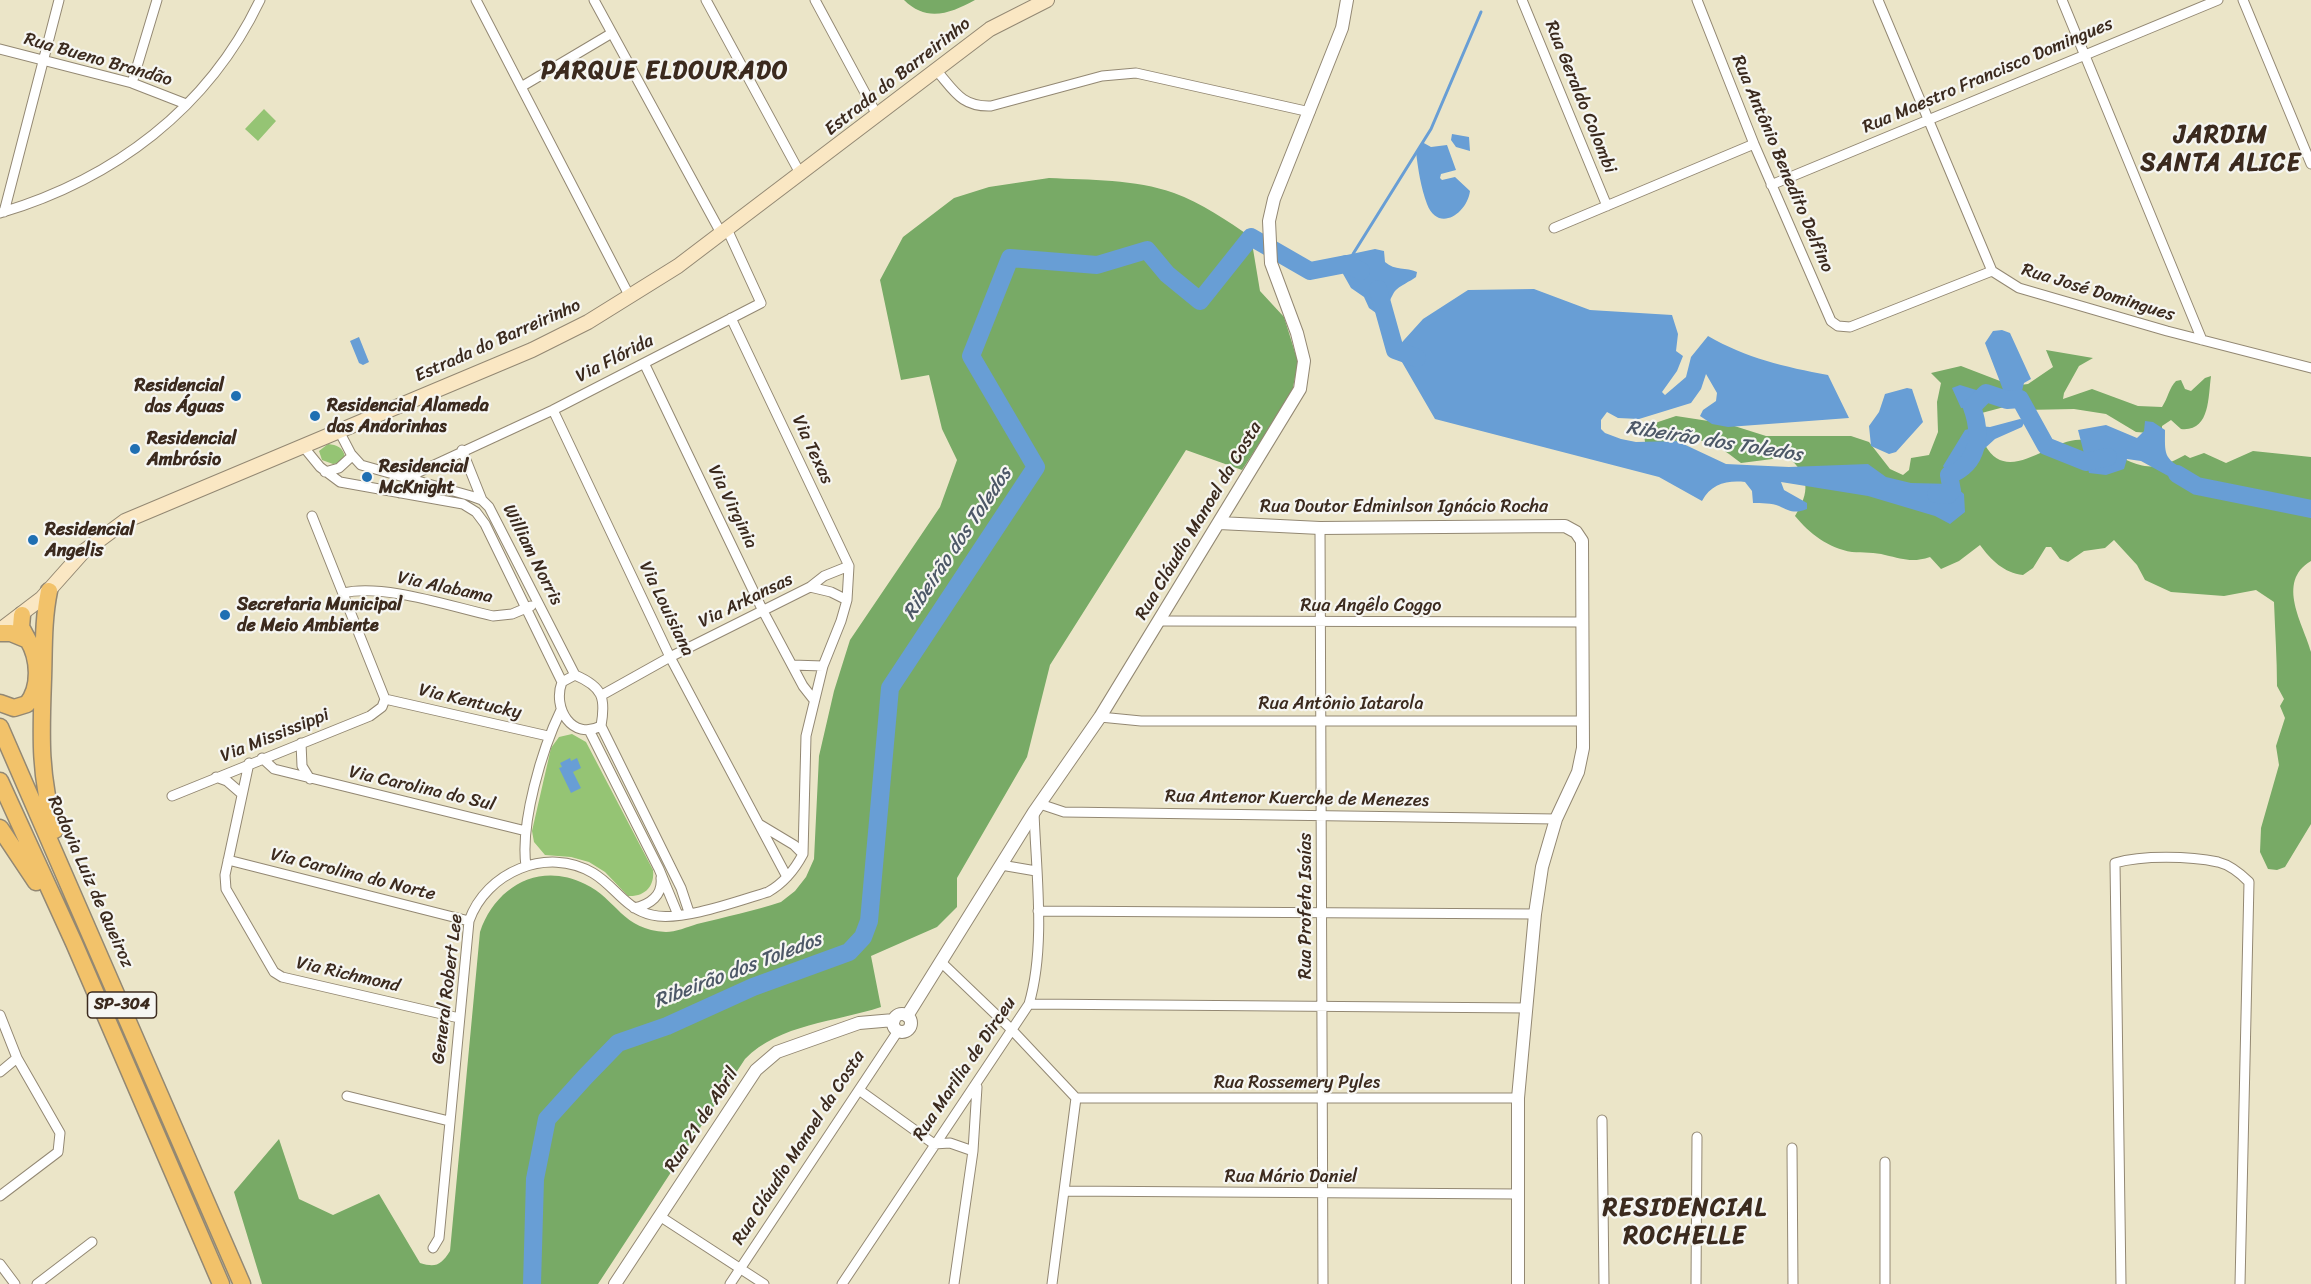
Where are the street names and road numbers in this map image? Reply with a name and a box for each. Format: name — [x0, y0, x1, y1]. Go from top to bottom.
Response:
street label: Estrada do Barreirinho — [821, 13, 975, 141]
street label: Rua Maestro Francisco Domingues — [1860, 13, 2116, 139]
street label: Rua Geraldo Colombi — [1540, 18, 1620, 176]
street label: Rua Bueno Brandão — [21, 29, 175, 91]
street label: Rua Antônio Benedito Delfino — [1726, 52, 1838, 276]
street label: Rua José Domingues — [2019, 259, 2177, 327]
street label: Estrada do Barreirinho — [412, 295, 584, 387]
street label: Via Flórida — [573, 330, 657, 388]
street label: Via Texas — [787, 412, 837, 488]
street label: Rua Cláudio Manoel da Costa — [1131, 418, 1267, 624]
street label: Via Virginia — [703, 462, 761, 552]
street label: Rua Doutor Edminlson Ignácio Rocha — [1260, 496, 1548, 518]
street label: William Norris — [497, 501, 567, 609]
street label: Via Louisiana — [634, 558, 698, 660]
street label: Via Alabama — [395, 567, 495, 609]
street label: Via Arkansas — [695, 569, 797, 633]
street label: Rua Angêlo Coggo — [1301, 595, 1441, 617]
street label: Via Kentucky — [417, 680, 523, 724]
street label: Rua Antônio Iatarola — [1259, 693, 1423, 715]
street label: Via Mississippi — [218, 704, 332, 768]
street label: Via Carolina do Sul — [347, 762, 497, 816]
street label: Rua Antenor Kuerche de Menezes — [1165, 786, 1429, 812]
street label: Rodovia Luiz de Queiroz — [42, 793, 138, 971]
street label: Rua Profeta Isaías — [1295, 833, 1317, 979]
street label: Via Carolina do Norte — [268, 844, 438, 906]
street label: General Robert Lee — [428, 913, 468, 1065]
street label: Via Richmond — [294, 953, 402, 997]
road number: SP-304 — [88, 992, 156, 1018]
street label: Rua Marilia de Dirceu — [909, 993, 1021, 1145]
street label: Rua Cláudio Manoel da Costa — [728, 1047, 870, 1249]
street label: Rua 21 de Abril — [660, 1064, 744, 1176]
street label: Rua Rossemery Pyles — [1214, 1072, 1380, 1094]
street label: Rua Mário Daniel — [1225, 1166, 1357, 1188]

